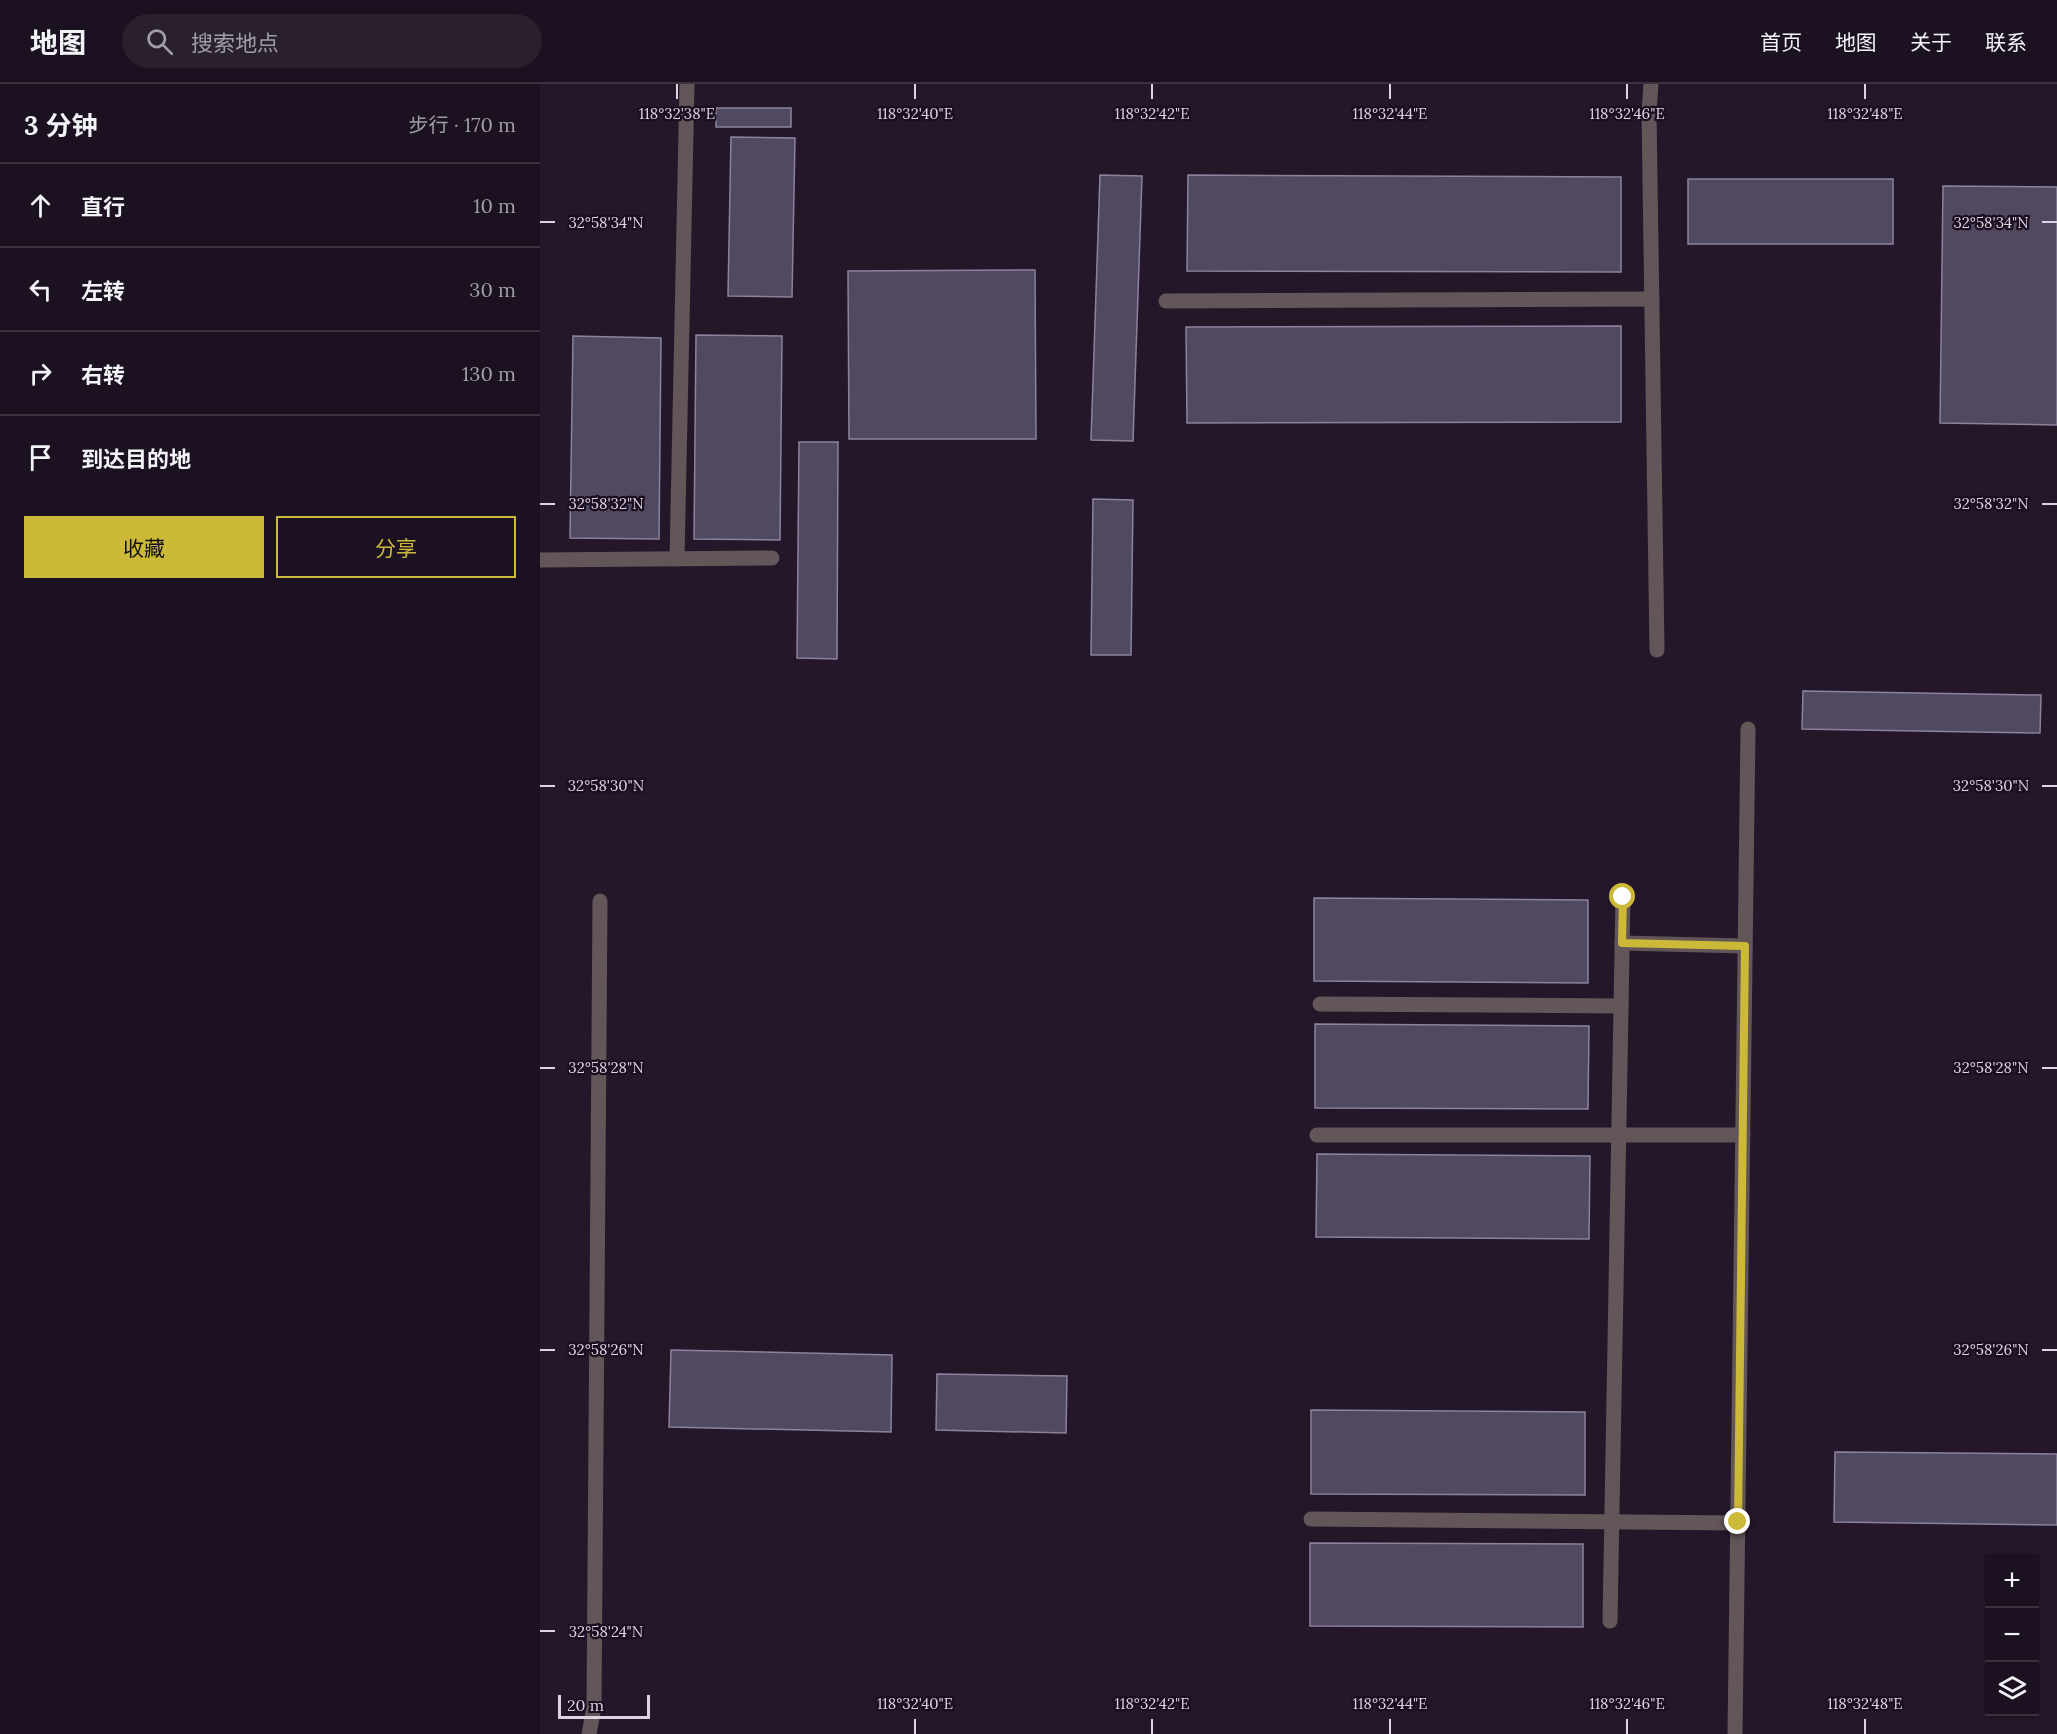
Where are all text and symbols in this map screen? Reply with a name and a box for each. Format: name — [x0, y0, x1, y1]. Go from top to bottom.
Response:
search box — [122, 14, 542, 68]
text: 地图 — [30, 25, 86, 61]
icon: search — [143, 25, 176, 58]
text: 搜索地点 — [191, 29, 279, 57]
text: 首页 — [1760, 29, 1802, 56]
text: 地图 — [1835, 29, 1877, 56]
text: 关于 — [1910, 29, 1952, 56]
text: 联系 — [1985, 29, 2027, 56]
text: 118°32'38"E — [639, 104, 715, 123]
text: 118°32'40"E — [877, 104, 953, 123]
text: 118°32'42"E — [1115, 104, 1189, 123]
text: 118°32'44"E — [1353, 104, 1427, 123]
text: 118°32'46"E — [1589, 104, 1665, 123]
text: 118°32'48"E — [1827, 104, 1903, 123]
text: 3 分钟 — [24, 109, 97, 142]
text: 步行 · 170 m — [408, 112, 516, 137]
icon: ahead — [24, 189, 57, 222]
text: 直行 — [81, 193, 125, 221]
text: 10 m — [473, 193, 516, 218]
text: 32°58'34"N — [568, 213, 644, 232]
text: 32°58'34"N — [1953, 213, 2029, 232]
icon: left — [24, 273, 57, 306]
text: 左转 — [81, 277, 125, 305]
text: 30 m — [469, 277, 516, 302]
icon: right — [24, 357, 57, 390]
text: 右转 — [81, 361, 125, 389]
text: 130 m — [462, 361, 516, 386]
icon: arrive — [24, 441, 57, 474]
text: 到达目的地 — [81, 445, 191, 473]
text: 32°58'32"N — [568, 494, 644, 513]
text: 32°58'32"N — [1953, 494, 2029, 513]
button: 收藏 — [24, 516, 264, 578]
button: 分享 — [276, 516, 516, 578]
text: 32°58'30"N — [568, 776, 644, 795]
text: 32°58'30"N — [1953, 776, 2029, 795]
route start — [1609, 883, 1635, 909]
text: 32°58'28"N — [568, 1058, 644, 1077]
text: 32°58'28"N — [1953, 1058, 2029, 1077]
text: 32°58'26"N — [568, 1340, 644, 1359]
text: 32°58'26"N — [1953, 1340, 2029, 1359]
route end — [1724, 1508, 1750, 1534]
map controls — [1985, 1554, 2039, 1716]
button: + — [1985, 1554, 2039, 1608]
button: − — [1985, 1608, 2039, 1662]
text: 32°58'24"N — [569, 1622, 643, 1641]
button: layers — [1985, 1662, 2039, 1716]
scale bar — [558, 1692, 650, 1720]
text: 118°32'40"E — [877, 1694, 953, 1713]
text: 118°32'42"E — [1115, 1694, 1189, 1713]
text: 118°32'44"E — [1353, 1694, 1427, 1713]
text: 118°32'46"E — [1589, 1694, 1665, 1713]
text: 118°32'48"E — [1827, 1694, 1903, 1713]
text: 20 m — [567, 1695, 604, 1715]

